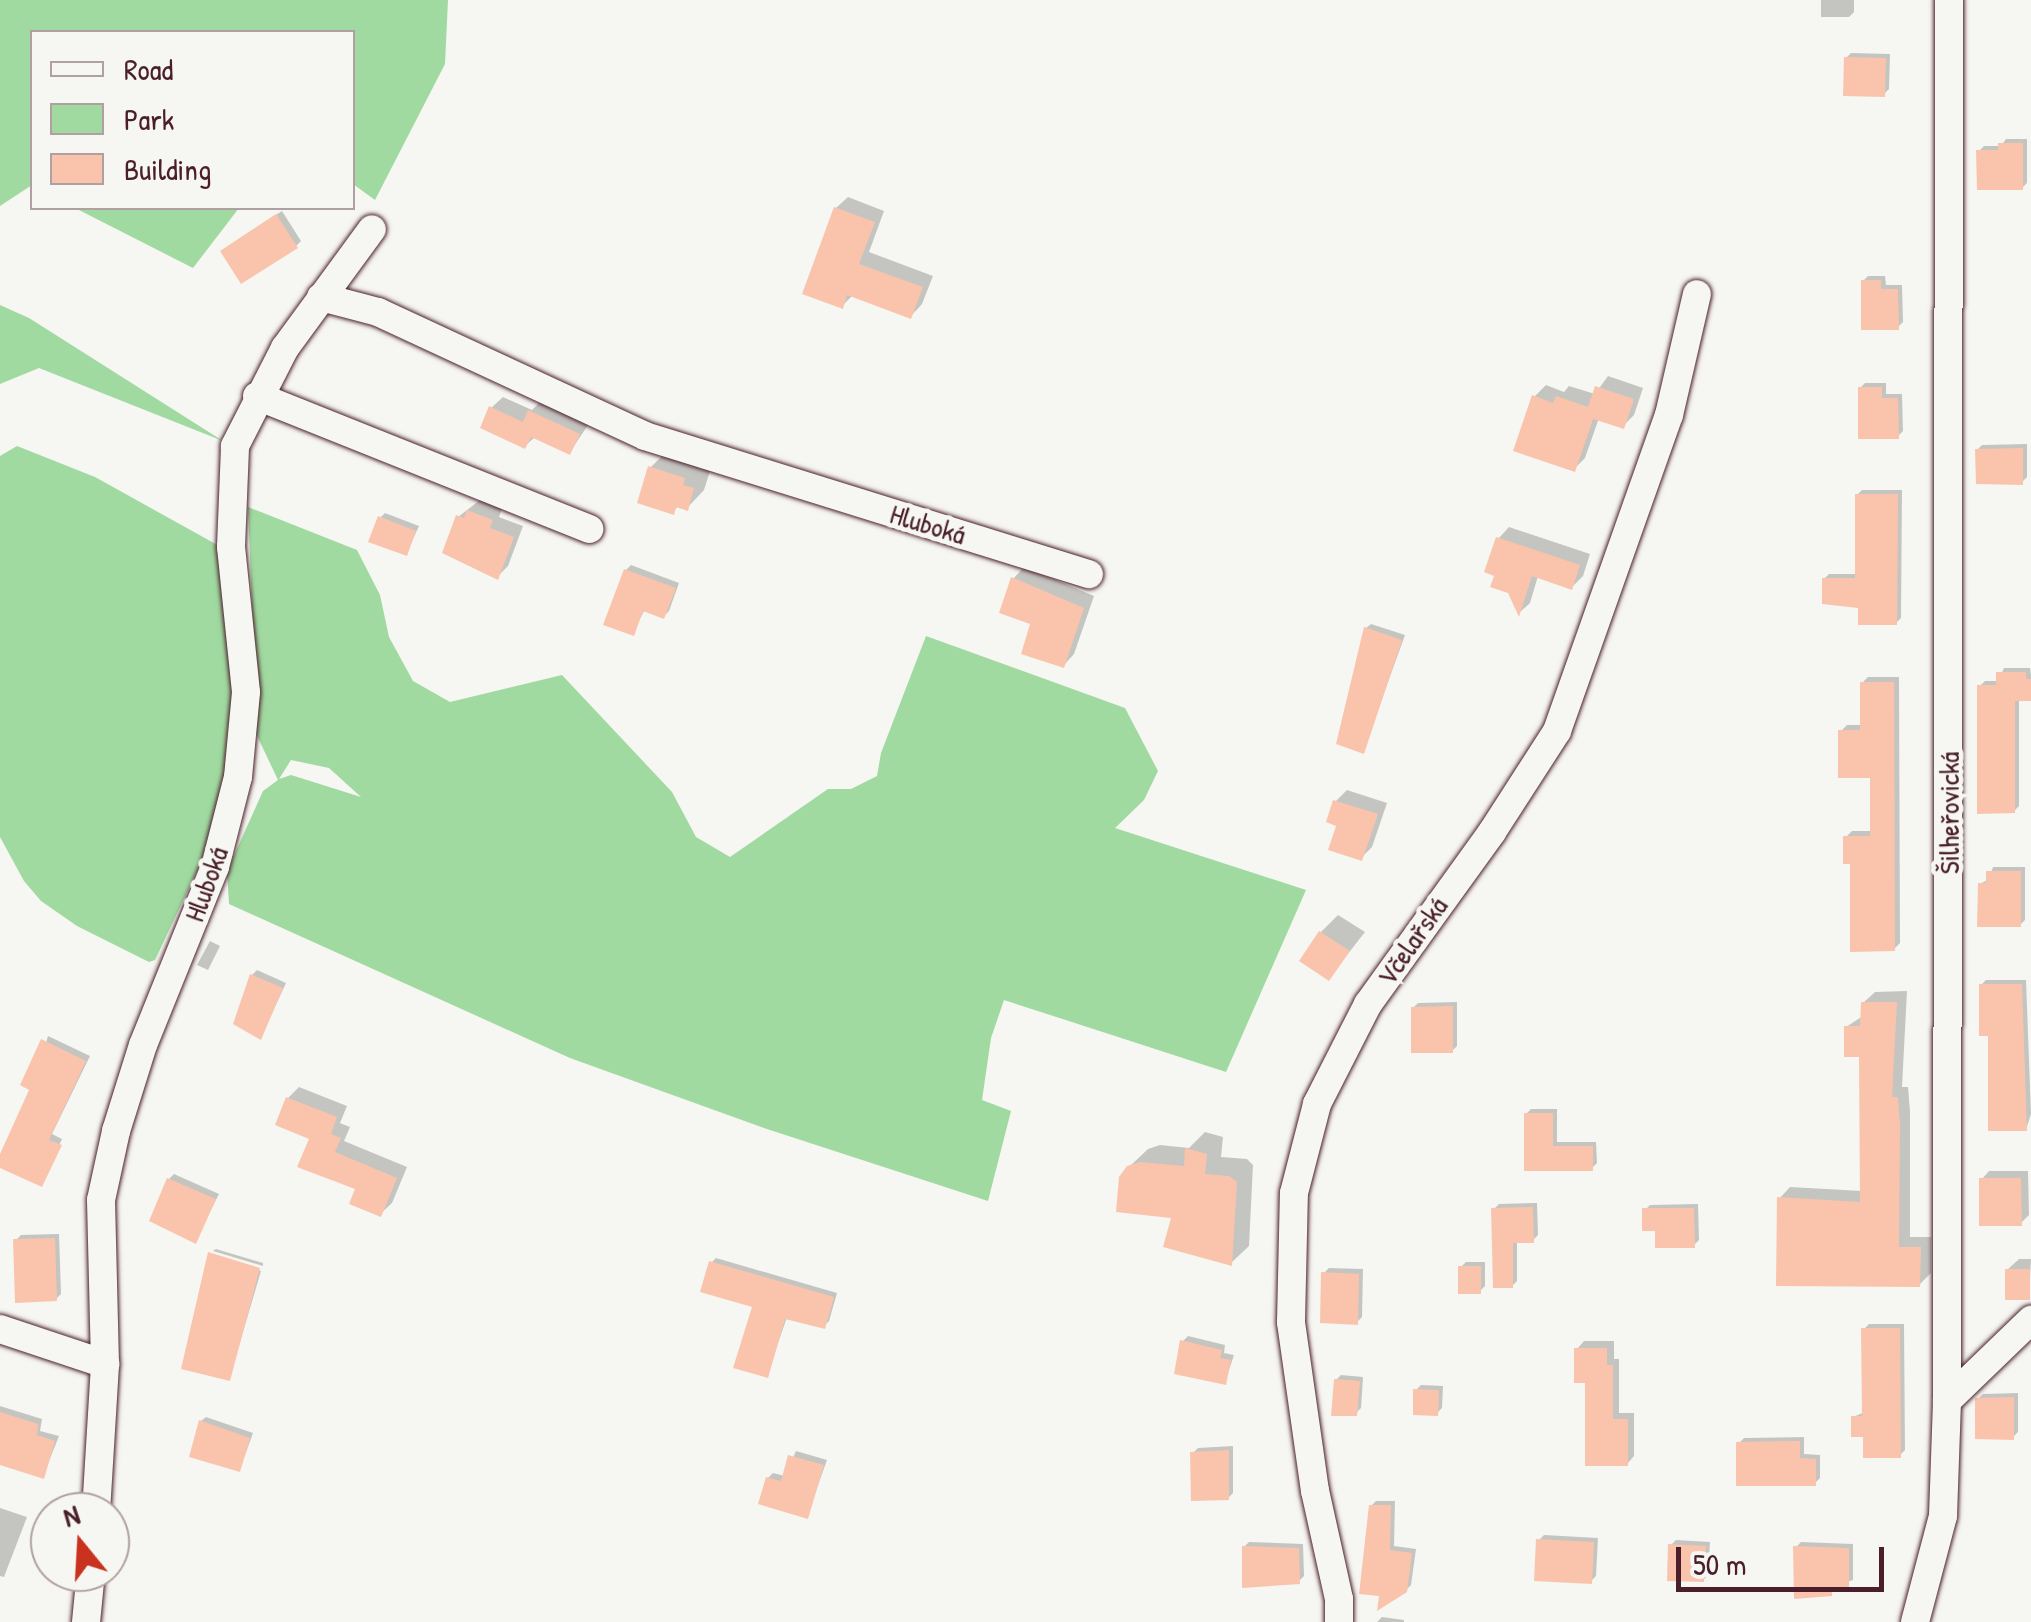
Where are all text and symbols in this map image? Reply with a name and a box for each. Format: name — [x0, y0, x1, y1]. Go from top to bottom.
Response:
legend — [30, 30, 355, 210]
text: Road — [124, 49, 173, 89]
text: Park — [124, 99, 174, 139]
text: Building — [124, 149, 211, 189]
street label: Hluboká — [886, 497, 970, 551]
street label: Šilheřovická — [1932, 752, 1966, 874]
street label: Hluboká — [177, 842, 235, 926]
street label: Včelařská — [1369, 890, 1455, 992]
north arrow — [30, 1492, 130, 1592]
text: N — [58, 1495, 84, 1536]
scale bar — [1681, 1527, 1888, 1589]
text: 50 m — [1693, 1544, 1746, 1584]

